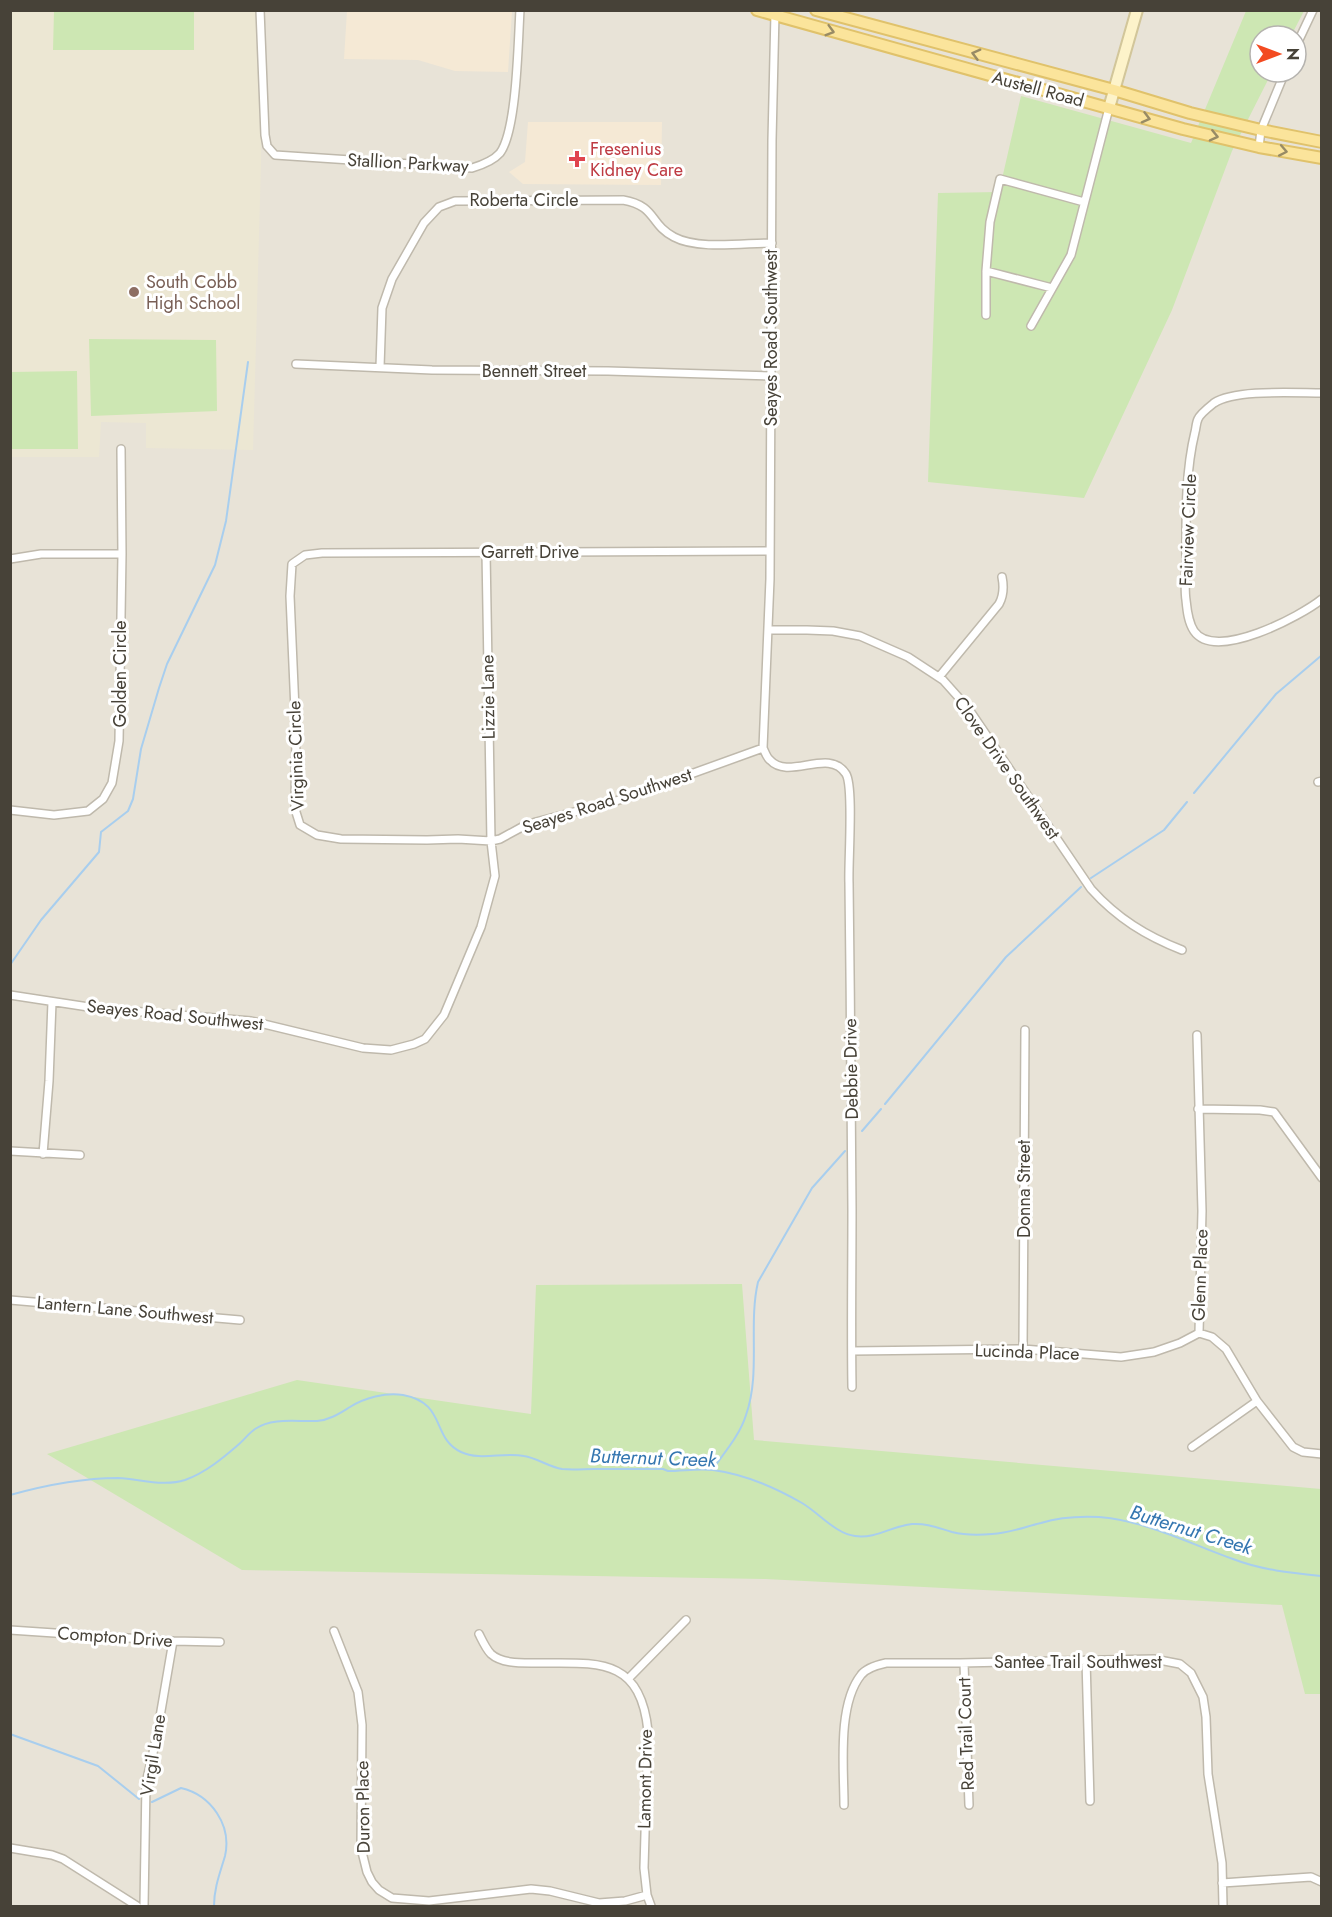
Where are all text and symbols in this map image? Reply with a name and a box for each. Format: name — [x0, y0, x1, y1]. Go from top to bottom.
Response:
one-way arrow — [824, 24, 835, 36]
north arrow — [1248, 24, 1308, 84]
text: N — [1281, 48, 1304, 60]
one-way arrow — [971, 49, 981, 62]
street label: Austell Road — [989, 64, 1087, 114]
one-way arrow — [1141, 111, 1151, 124]
one-way arrow — [1209, 129, 1219, 142]
place label: Fresenius Kidney Care — [590, 136, 683, 183]
one-way arrow — [1278, 144, 1288, 157]
street label: Stallion Parkway — [347, 147, 469, 179]
marker: Fresenius Kidney Care — [568, 150, 586, 168]
street label: Roberta Circle — [470, 187, 578, 213]
street label: Seayes Road Southwest — [758, 249, 784, 427]
place label: South Cobb High School — [146, 269, 240, 316]
marker: South Cobb High School — [127, 285, 141, 299]
street label: Bennett Street — [482, 358, 587, 384]
street label: Fairview Circle — [1173, 473, 1203, 587]
street label: Garrett Drive — [481, 539, 579, 565]
street label: Golden Circle — [107, 620, 133, 728]
street label: Lizzie Lane — [474, 654, 502, 740]
street label: Clove Drive Southwest — [948, 691, 1067, 845]
street label: Virginia Circle — [281, 700, 311, 812]
street label: Seayes Road Southwest — [519, 761, 696, 841]
street label: Seayes Road Southwest — [86, 993, 265, 1037]
street label: Debbie Drive — [837, 1018, 865, 1120]
street label: Donna Street — [1011, 1139, 1037, 1238]
street label: Glenn Place — [1185, 1228, 1215, 1322]
street label: Lantern Lane Southwest — [36, 1289, 215, 1331]
street label: Lucinda Place — [974, 1337, 1080, 1367]
water label: Butternut Creek — [589, 1441, 718, 1475]
water label: Butternut Creek — [1126, 1498, 1257, 1563]
street label: Compton Drive — [56, 1620, 174, 1654]
street label: Santee Trail Southwest — [994, 1649, 1163, 1675]
street label: Red Trail Court — [951, 1676, 981, 1791]
street label: Virgil Lane — [134, 1712, 172, 1798]
street label: Lamont Drive — [631, 1729, 659, 1829]
street label: Duron Place — [349, 1760, 377, 1854]

